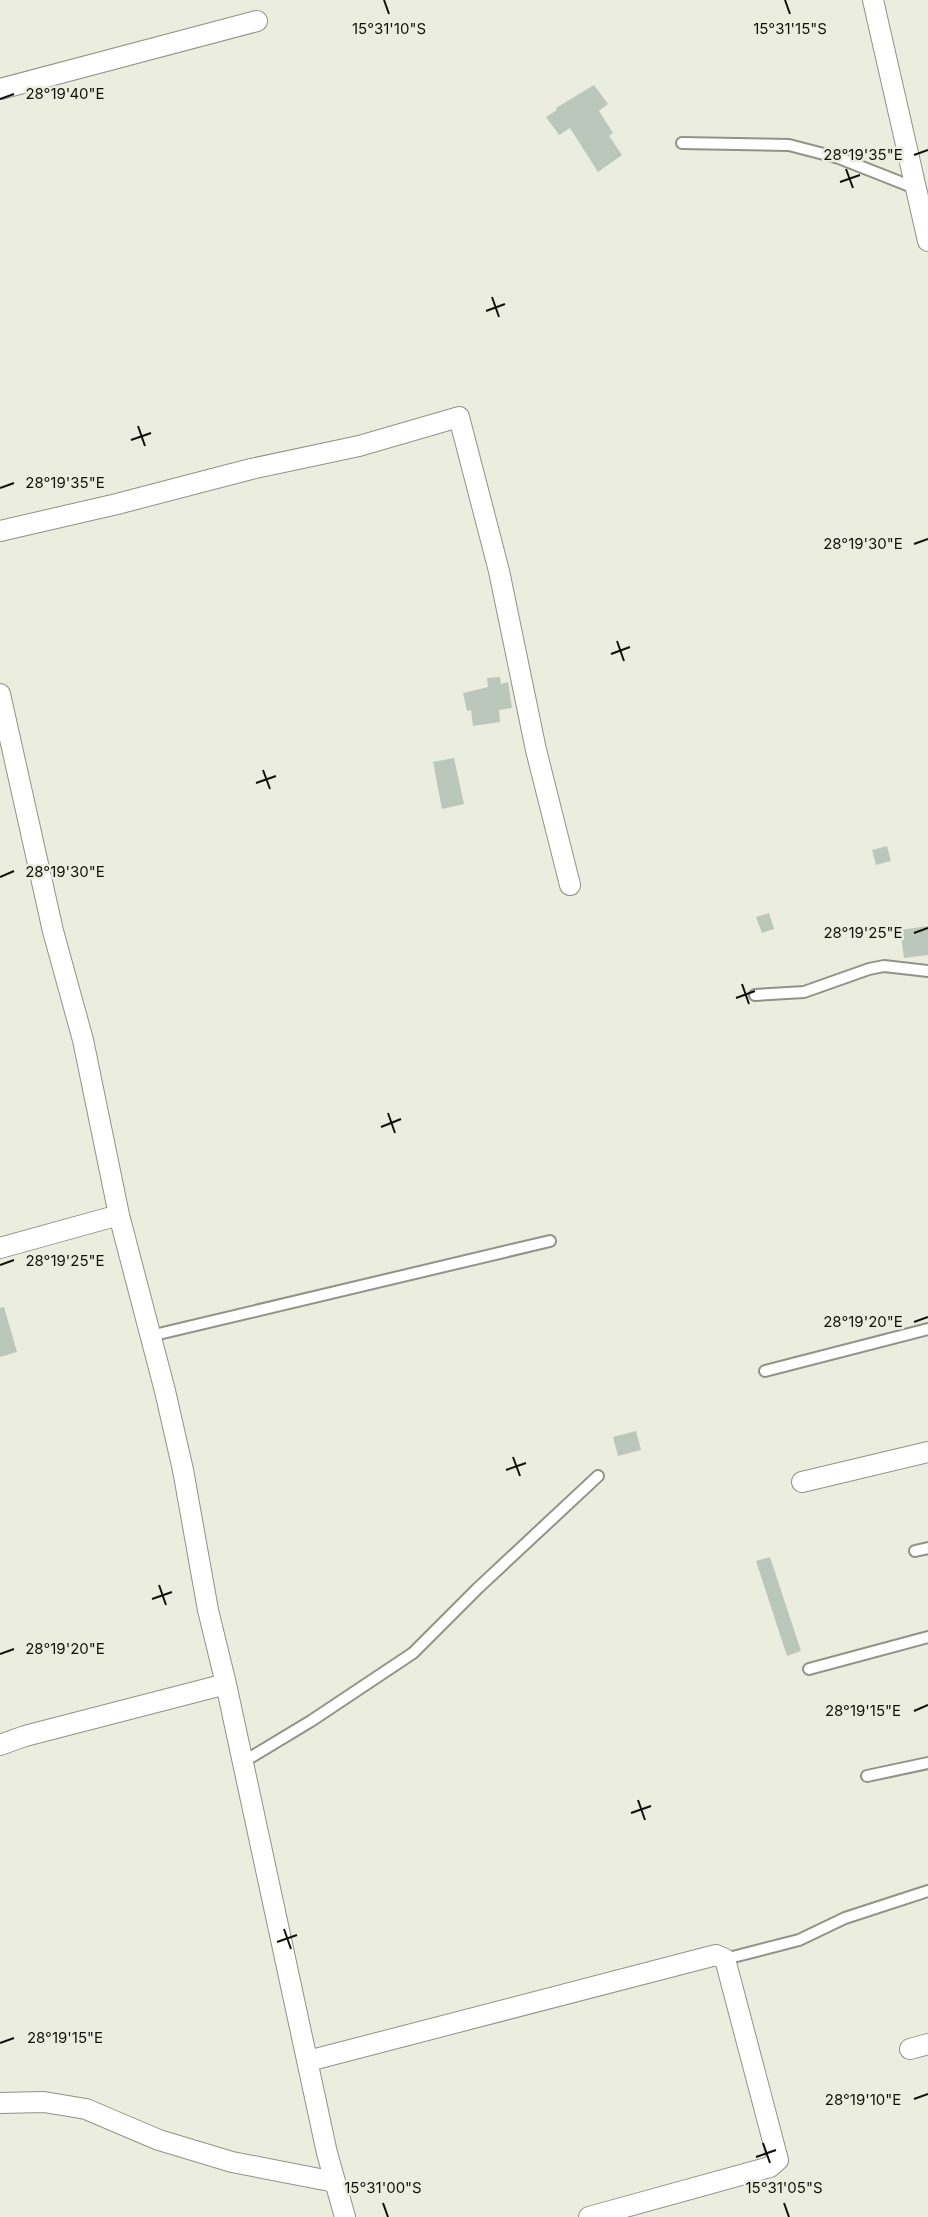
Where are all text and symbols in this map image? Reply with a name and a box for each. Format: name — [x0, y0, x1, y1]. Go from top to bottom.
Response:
text: 15°31'10"S — [352, 19, 426, 38]
text: 15°31'15"S — [753, 19, 827, 38]
text: 28°19'40"E — [25, 84, 105, 103]
text: 28°19'35"E — [823, 145, 903, 164]
text: 28°19'35"E — [25, 473, 105, 492]
text: 28°19'30"E — [823, 534, 903, 553]
text: 28°19'30"E — [25, 862, 105, 881]
text: 28°19'25"E — [823, 923, 903, 942]
text: 28°19'25"E — [25, 1251, 105, 1270]
text: 28°19'20"E — [823, 1312, 903, 1331]
text: 28°19'20"E — [25, 1639, 105, 1658]
text: 28°19'15"E — [825, 1701, 901, 1720]
text: 28°19'15"E — [27, 2028, 103, 2047]
text: 28°19'10"E — [825, 2090, 901, 2109]
text: 15°31'00"S — [344, 2178, 422, 2197]
text: 15°31'05"S — [745, 2178, 823, 2197]

